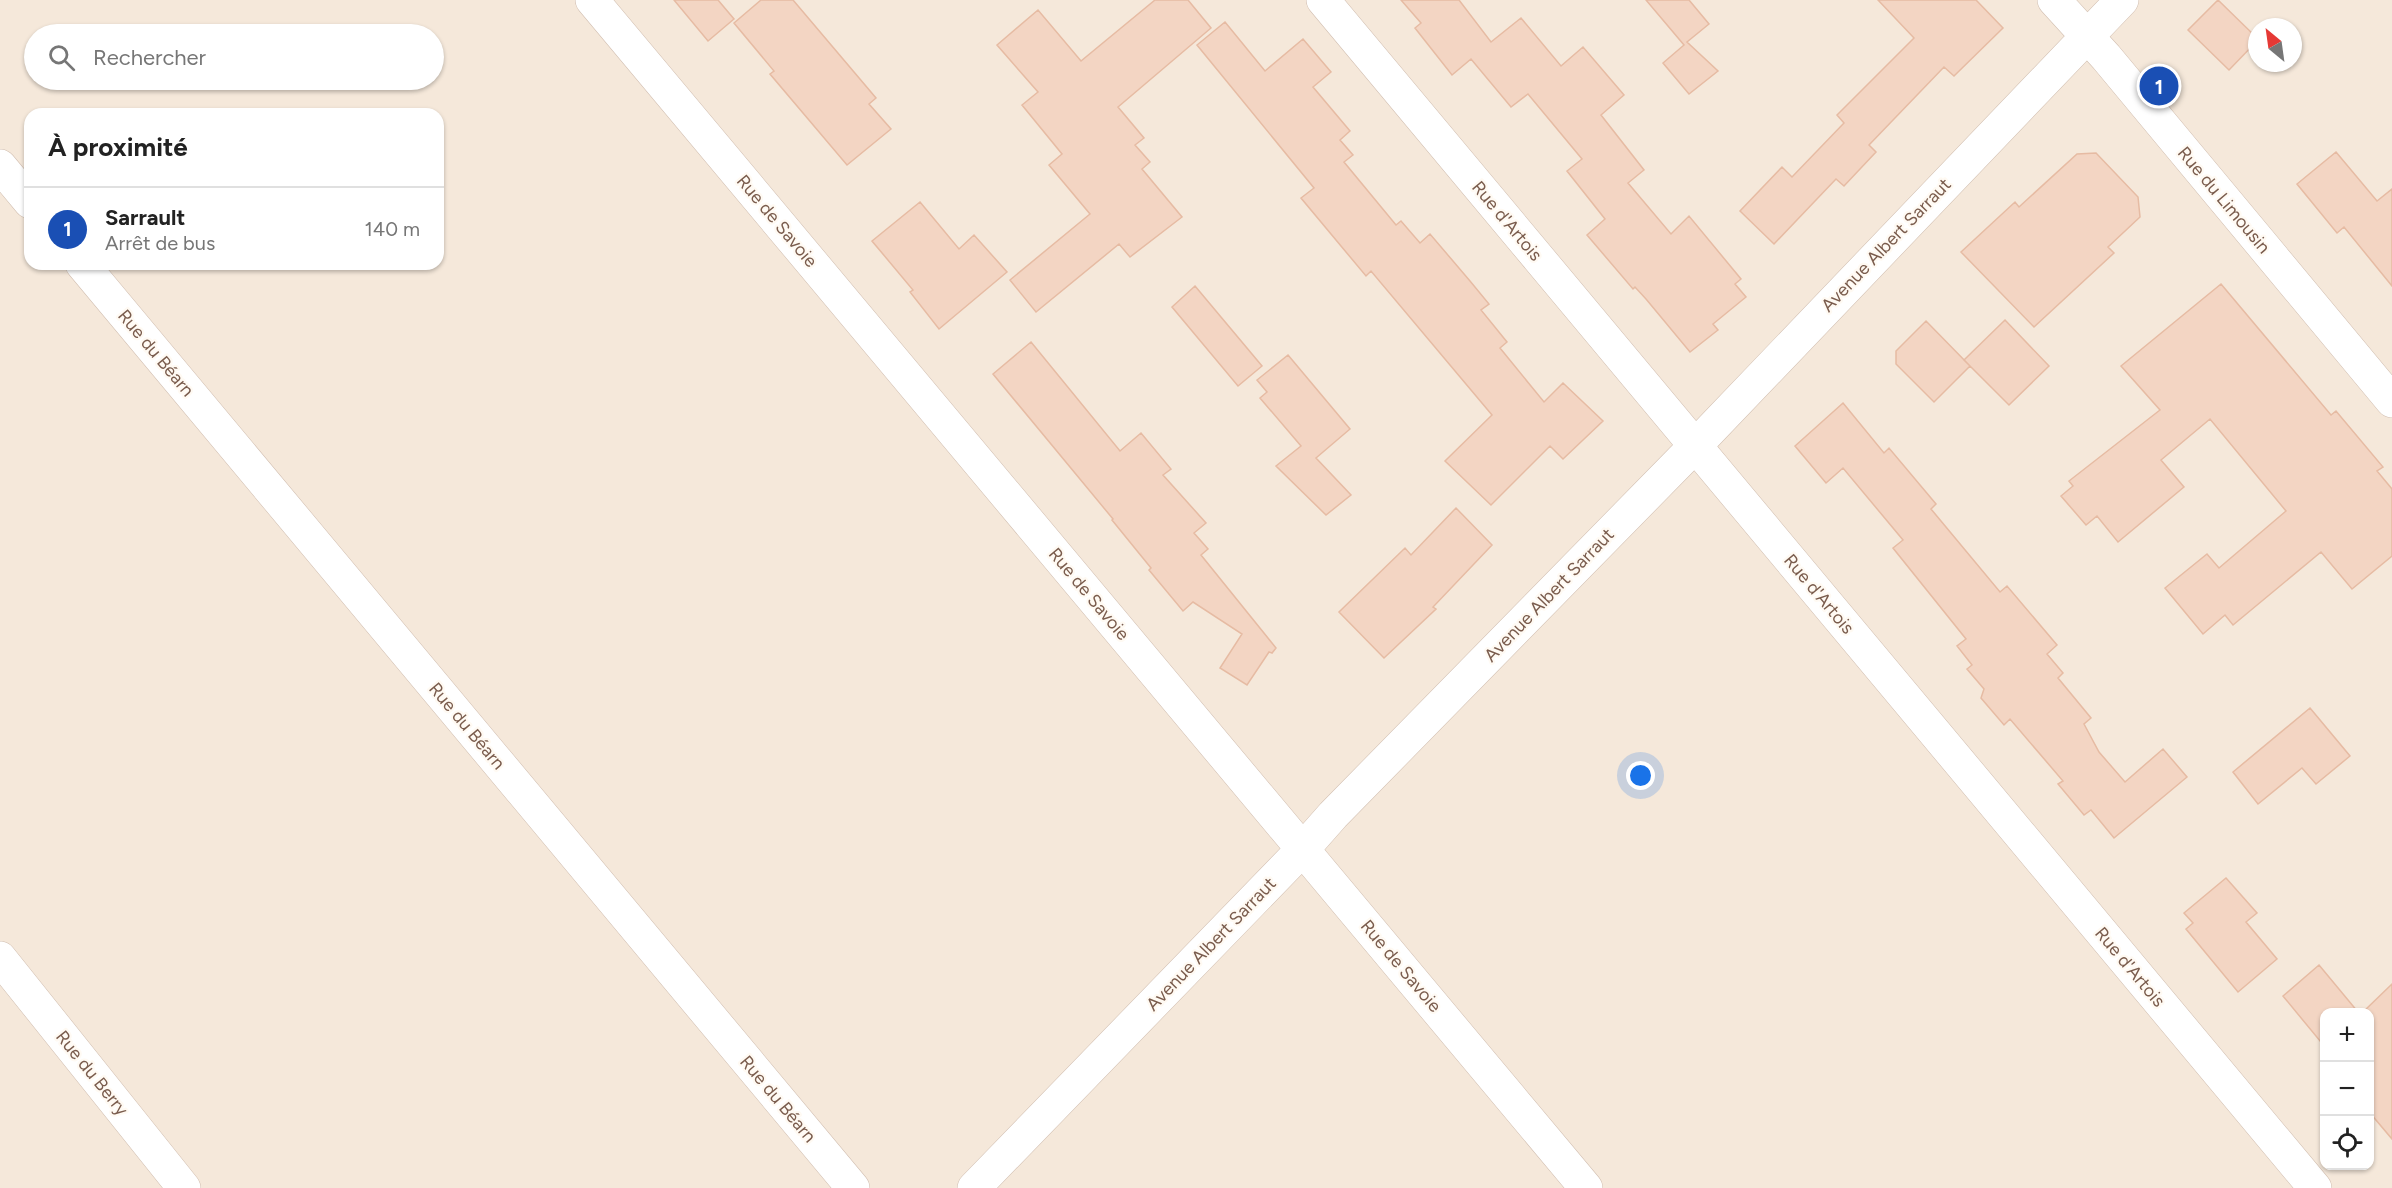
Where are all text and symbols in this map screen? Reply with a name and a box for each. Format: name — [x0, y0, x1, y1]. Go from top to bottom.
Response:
north arrow — [2248, 18, 2302, 72]
search box — [24, 24, 444, 90]
icon: search — [45, 41, 78, 74]
text: Rechercher — [93, 44, 206, 71]
pin: 1 — [2140, 64, 2178, 109]
text: À proximité — [48, 131, 188, 163]
street label: Rue du Limousin — [2173, 142, 2275, 258]
street label: Rue de Savoie — [732, 170, 822, 272]
street label: Avenue Albert Sarraut — [1816, 173, 1956, 317]
street label: Rue d'Artois — [1467, 176, 1547, 266]
text: Sarrault — [105, 204, 185, 231]
text: 1 — [63, 217, 72, 241]
text: 140 m — [365, 217, 420, 241]
text: Arrêt de bus — [105, 231, 215, 255]
street label: Rue du Béarn — [113, 305, 199, 401]
street label: Avenue Albert Sarraut — [1479, 523, 1619, 667]
street label: Rue de Savoie — [1044, 543, 1134, 645]
street label: Rue d'Artois — [1779, 549, 1859, 639]
street label: Rue du Béarn — [424, 678, 510, 774]
your location — [1626, 761, 1655, 790]
street label: Avenue Albert Sarraut — [1141, 872, 1281, 1016]
street label: Rue de Savoie — [1356, 915, 1446, 1017]
street label: Rue d'Artois — [2090, 922, 2170, 1012]
map controls — [2320, 1008, 2374, 1170]
button: + — [2320, 1008, 2374, 1062]
street label: Rue du Berry — [51, 1026, 133, 1120]
street label: Rue du Béarn — [735, 1051, 821, 1147]
button: − — [2320, 1062, 2374, 1116]
button: locate — [2320, 1116, 2374, 1170]

